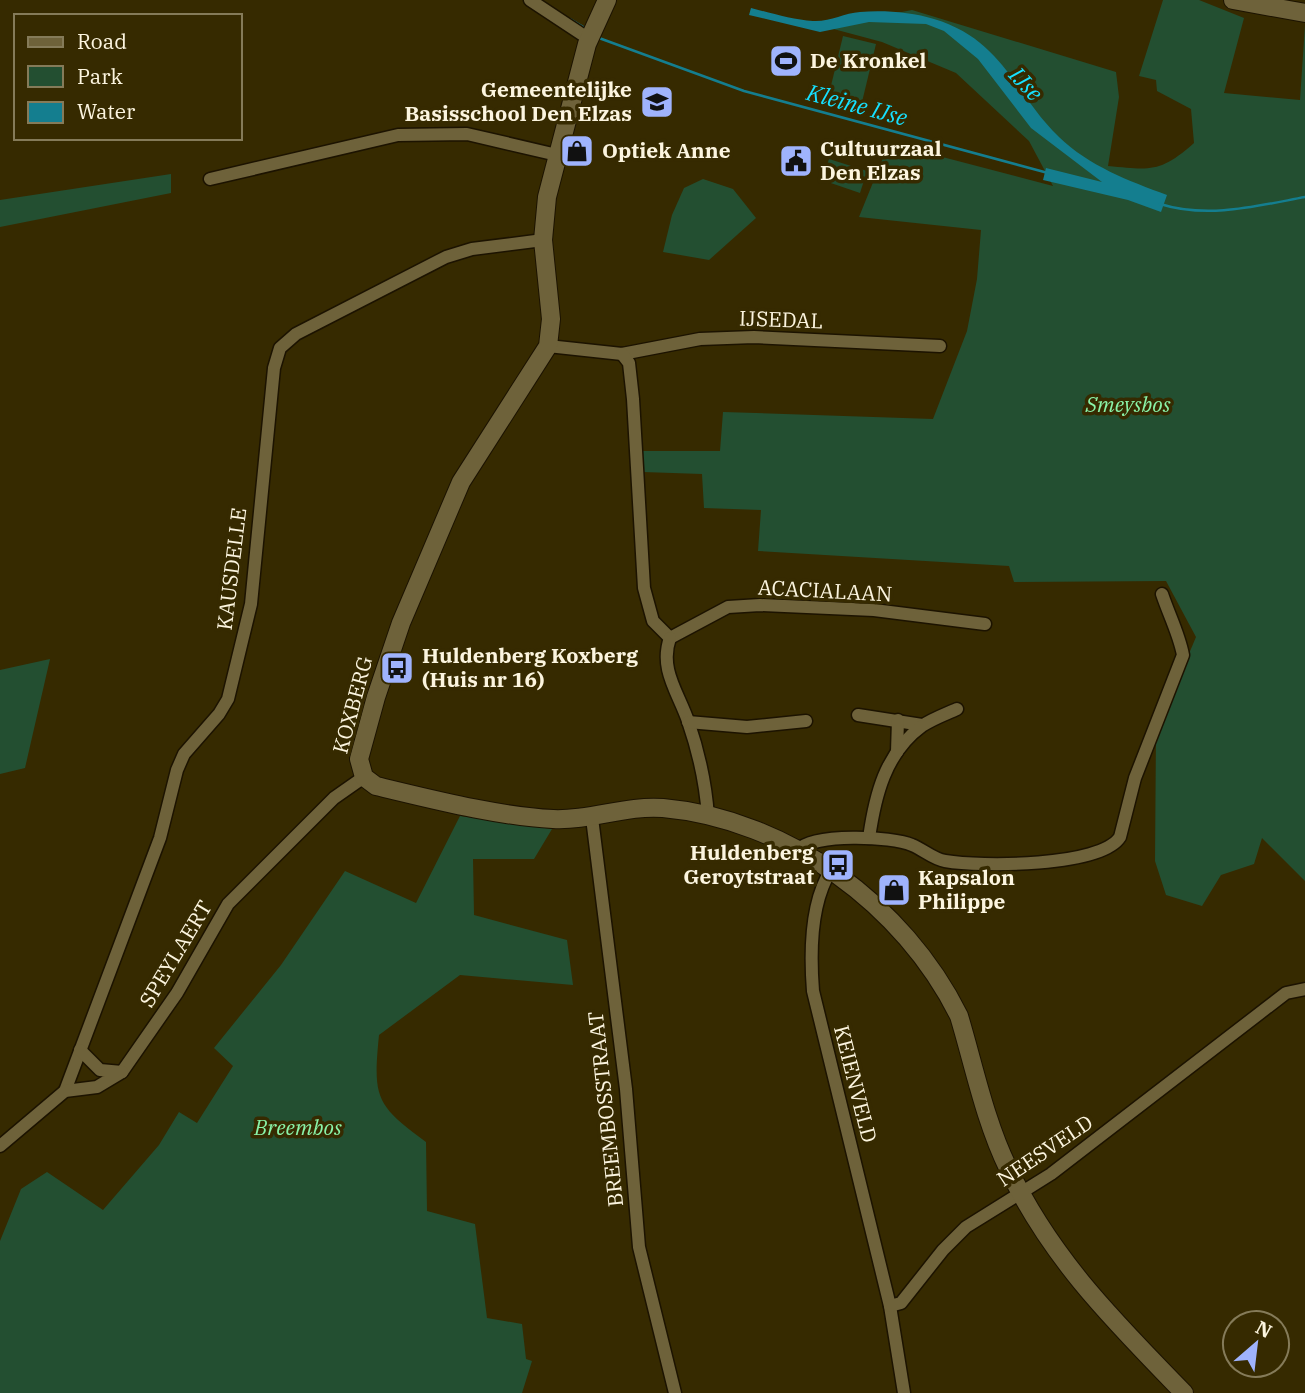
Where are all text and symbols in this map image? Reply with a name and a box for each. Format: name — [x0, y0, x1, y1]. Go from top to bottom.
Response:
legend — [14, 14, 242, 140]
text: Road — [77, 27, 127, 55]
sports icon: De Kronkel — [767, 42, 805, 80]
place label: De Kronkel — [810, 46, 927, 74]
water label: IJse — [1003, 59, 1050, 107]
text: Park — [77, 62, 124, 90]
place label: Gemeentelijke Basisschool Den Elzas — [404, 75, 632, 127]
water label: Kleine IJse — [803, 76, 911, 132]
school or university icon: Gemeentelijke Basisschool Den Elzas — [638, 83, 676, 121]
text: Water — [77, 97, 136, 125]
shop icon: Optiek Anne — [558, 132, 596, 170]
place label: Cultuurzaal Den Elzas — [820, 134, 942, 186]
place label: Optiek Anne — [602, 136, 731, 164]
public building icon: Cultuurzaal Den Elzas — [777, 142, 815, 180]
street label: IJSEDAL — [739, 304, 823, 334]
park label: Smeysbos — [1085, 390, 1171, 418]
street label: KAUSDELLE — [210, 506, 252, 632]
street label: ACACIALAAN — [757, 573, 893, 608]
place label: Huldenberg Koxberg (Huis nr 16) — [422, 641, 639, 693]
bus stop icon: Huldenberg Koxberg (Huis nr 16) — [378, 649, 416, 687]
street label: KOXBERG — [326, 653, 378, 757]
place label: Huldenberg Geroytstraat — [683, 838, 815, 890]
bus stop icon: Huldenberg Geroytstraat — [819, 846, 857, 884]
place label: Kapsalon Philippe — [918, 863, 1015, 915]
shop icon: Kapsalon Philippe — [875, 871, 913, 909]
street label: SPEYLAERT — [132, 895, 218, 1012]
street label: BREEMBOSSTRAAT — [581, 1010, 629, 1208]
street label: KEIENVELD — [828, 1022, 884, 1145]
street label: NEESVELD — [991, 1108, 1098, 1193]
park label: Breembos — [253, 1113, 342, 1141]
north arrow — [1221, 1309, 1291, 1379]
text: N — [1252, 1315, 1276, 1343]

